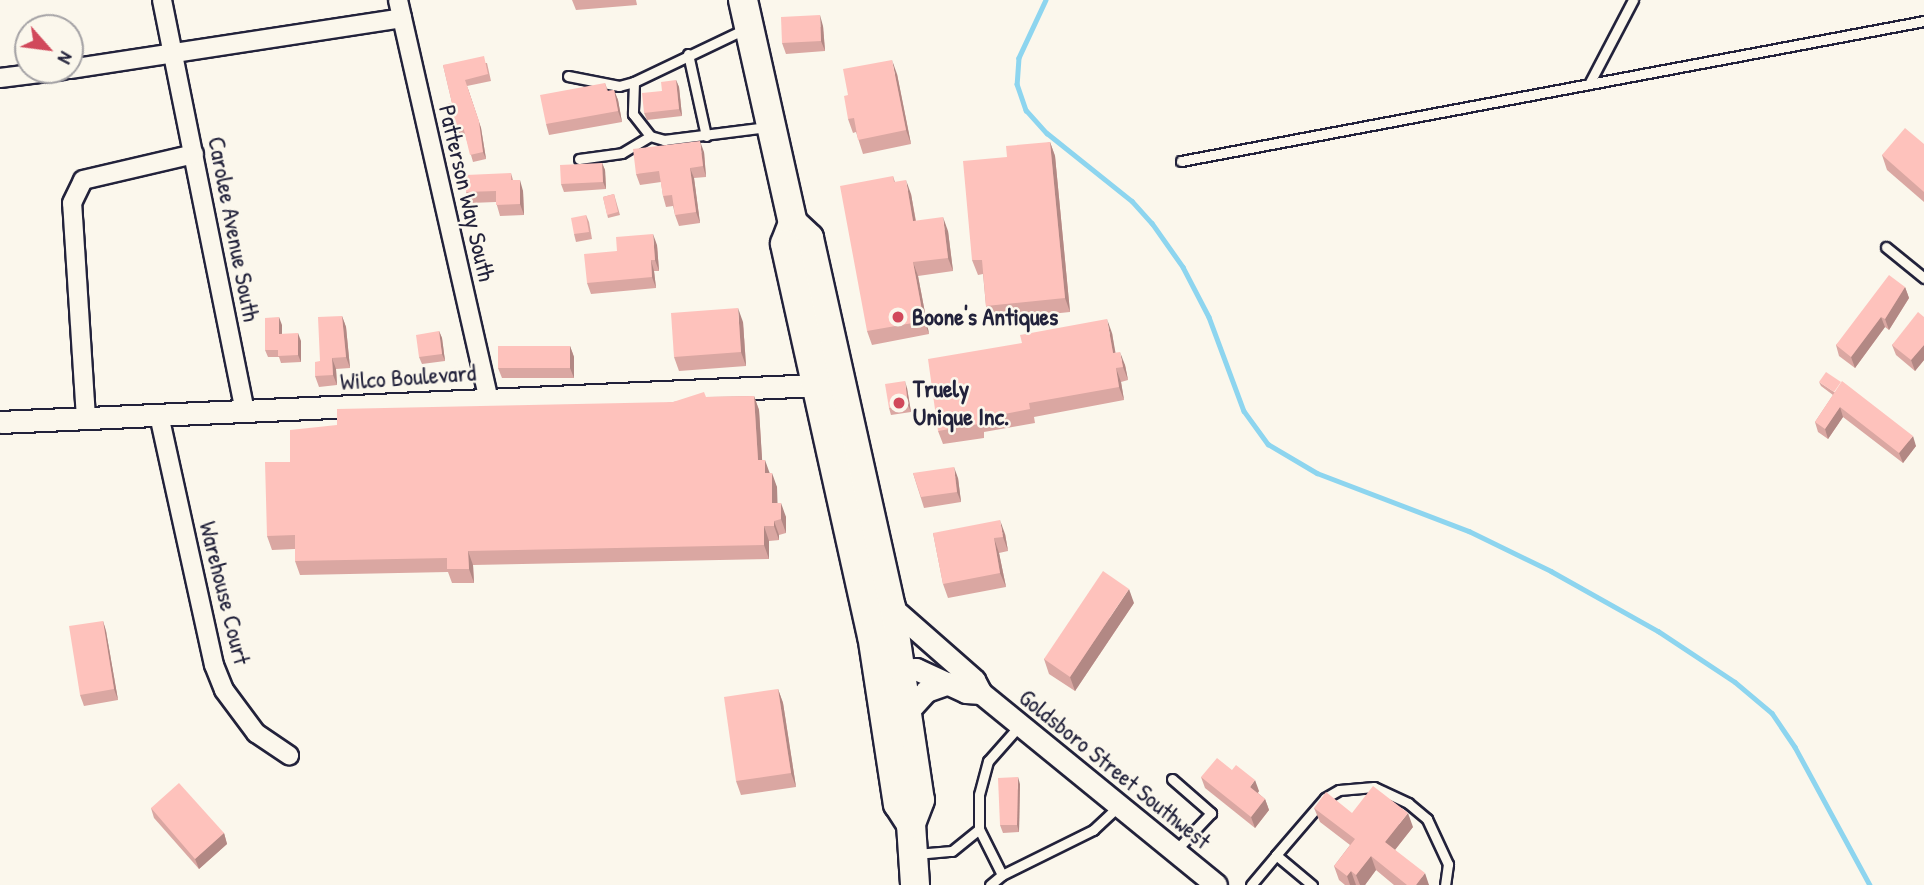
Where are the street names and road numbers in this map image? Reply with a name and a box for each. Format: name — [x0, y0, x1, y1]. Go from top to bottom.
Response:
street label: Patterson Way South — [433, 102, 501, 284]
street label: Carolee Avenue South — [202, 134, 266, 324]
street label: Wilco Boulevard — [339, 358, 477, 396]
street label: Warehouse Court — [193, 518, 257, 668]
street label: Goldsboro Street Southwest — [1013, 683, 1217, 855]

